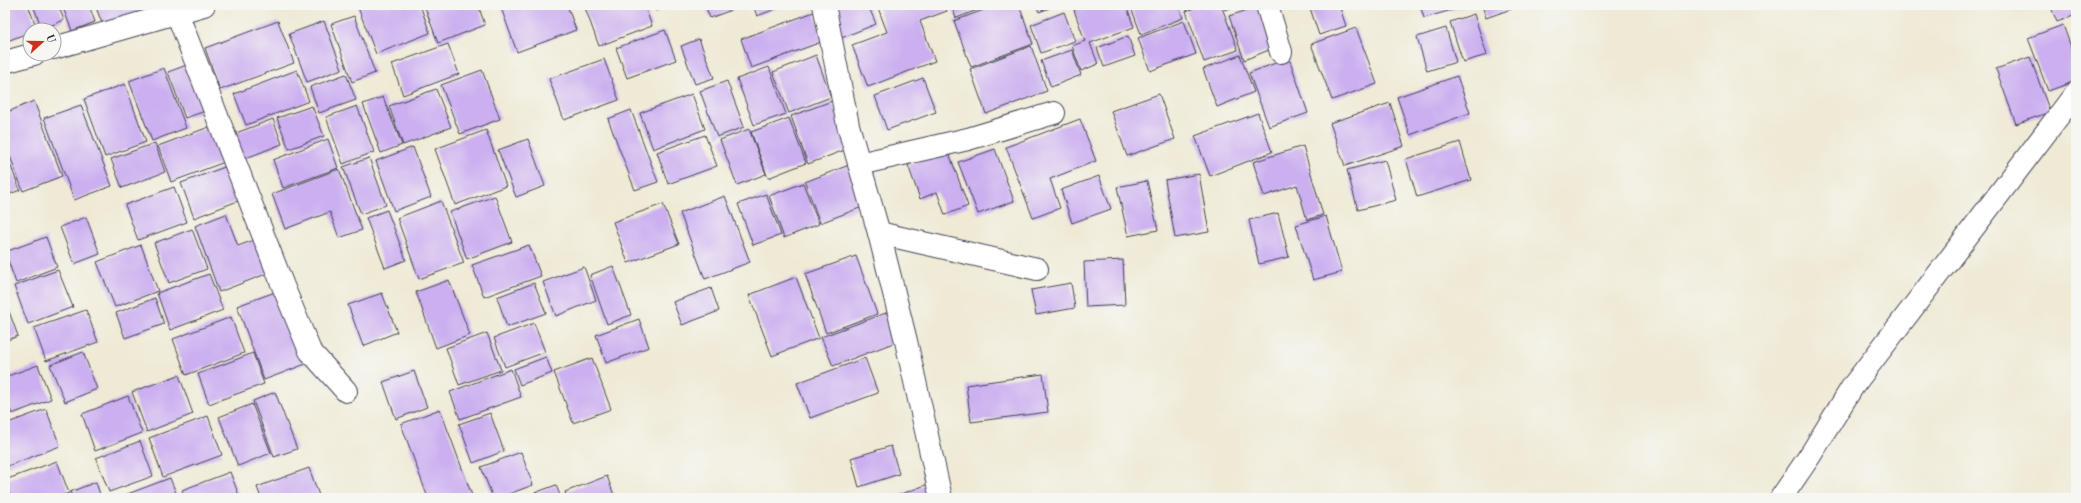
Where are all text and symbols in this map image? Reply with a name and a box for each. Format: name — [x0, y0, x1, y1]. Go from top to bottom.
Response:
north arrow — [22, 22, 62, 62]
text: U — [43, 33, 57, 45]

